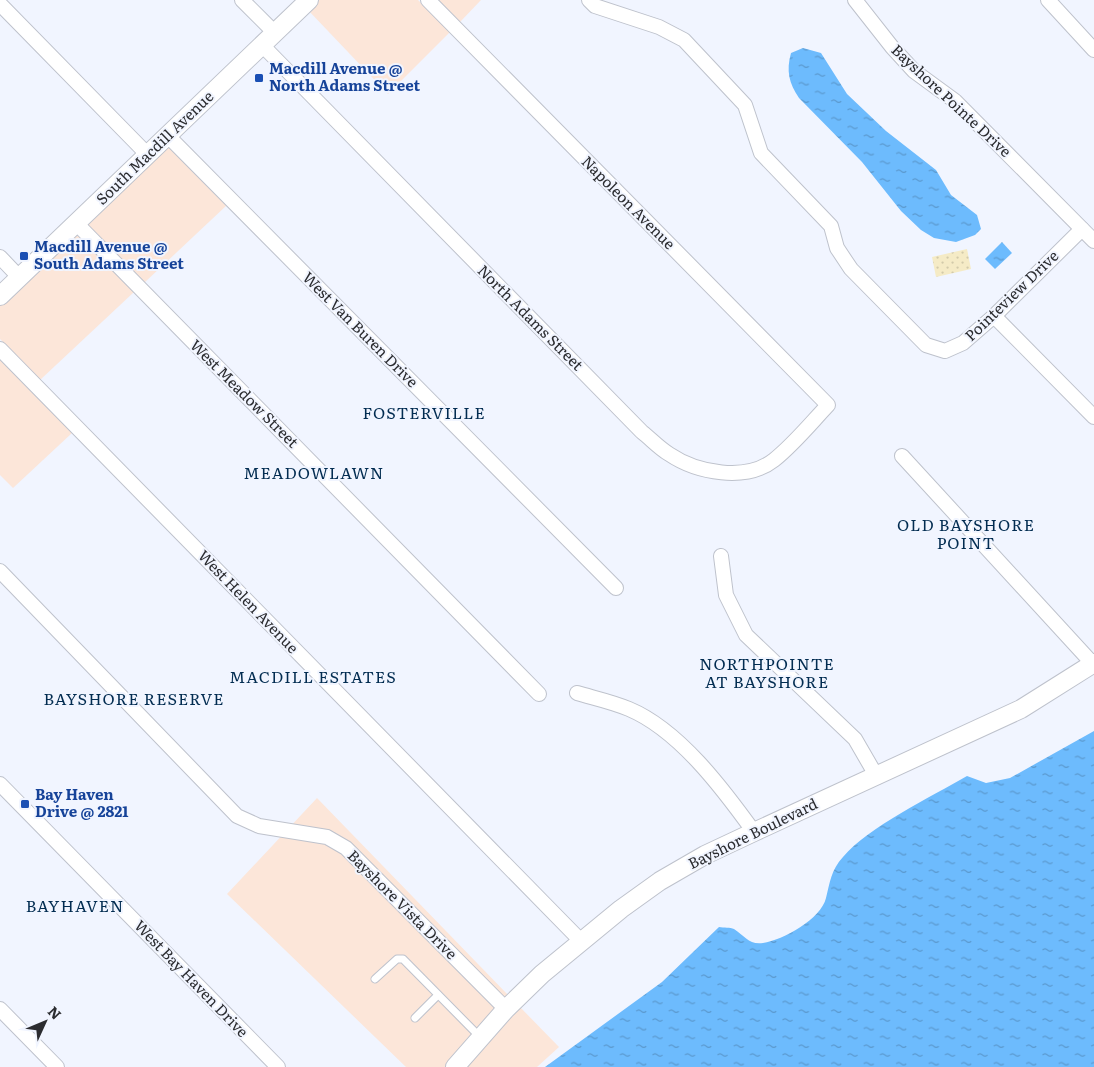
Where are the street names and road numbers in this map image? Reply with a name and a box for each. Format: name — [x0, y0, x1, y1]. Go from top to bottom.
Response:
street label: Bayshore Pointe Drive — [887, 38, 1017, 162]
street label: South Macdill Avenue — [90, 84, 218, 209]
street label: Napoleon Avenue — [577, 150, 681, 254]
street label: Pointeview Drive — [959, 244, 1063, 346]
street label: North Adams Street — [473, 259, 589, 375]
street label: West Van Buren Drive — [298, 266, 424, 392]
street label: West Meadow Street — [186, 333, 305, 452]
street label: West Helen Avenue — [193, 544, 305, 658]
street label: Bayshore Boulevard — [684, 791, 821, 874]
street label: Bayshore Vista Drive — [343, 844, 463, 964]
street label: West Bay Haven Drive — [130, 914, 255, 1042]

